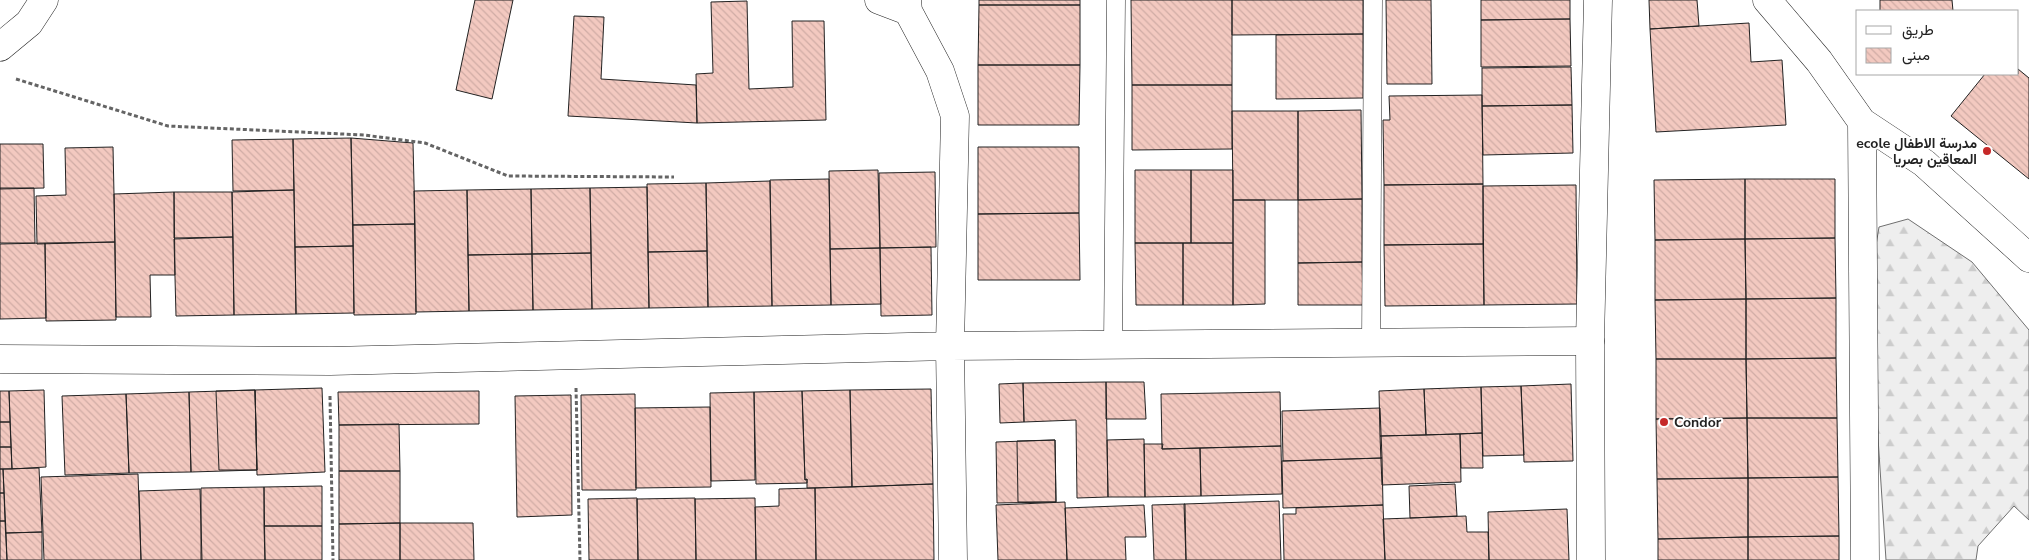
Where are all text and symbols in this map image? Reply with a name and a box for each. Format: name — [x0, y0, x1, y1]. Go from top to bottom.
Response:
legend — [1856, 10, 2019, 75]
text: طريق — [1902, 20, 1934, 40]
text: مبنى — [1902, 45, 1930, 65]
place label: ecole مدرسة الاطفال المعاقين بصريا — [1856, 134, 1977, 169]
marker: ecole مدرسة الاطفال المعاقين بصريا — [1981, 145, 1993, 157]
place label: Condor — [1674, 413, 1722, 432]
marker: Condor — [1658, 416, 1670, 428]

